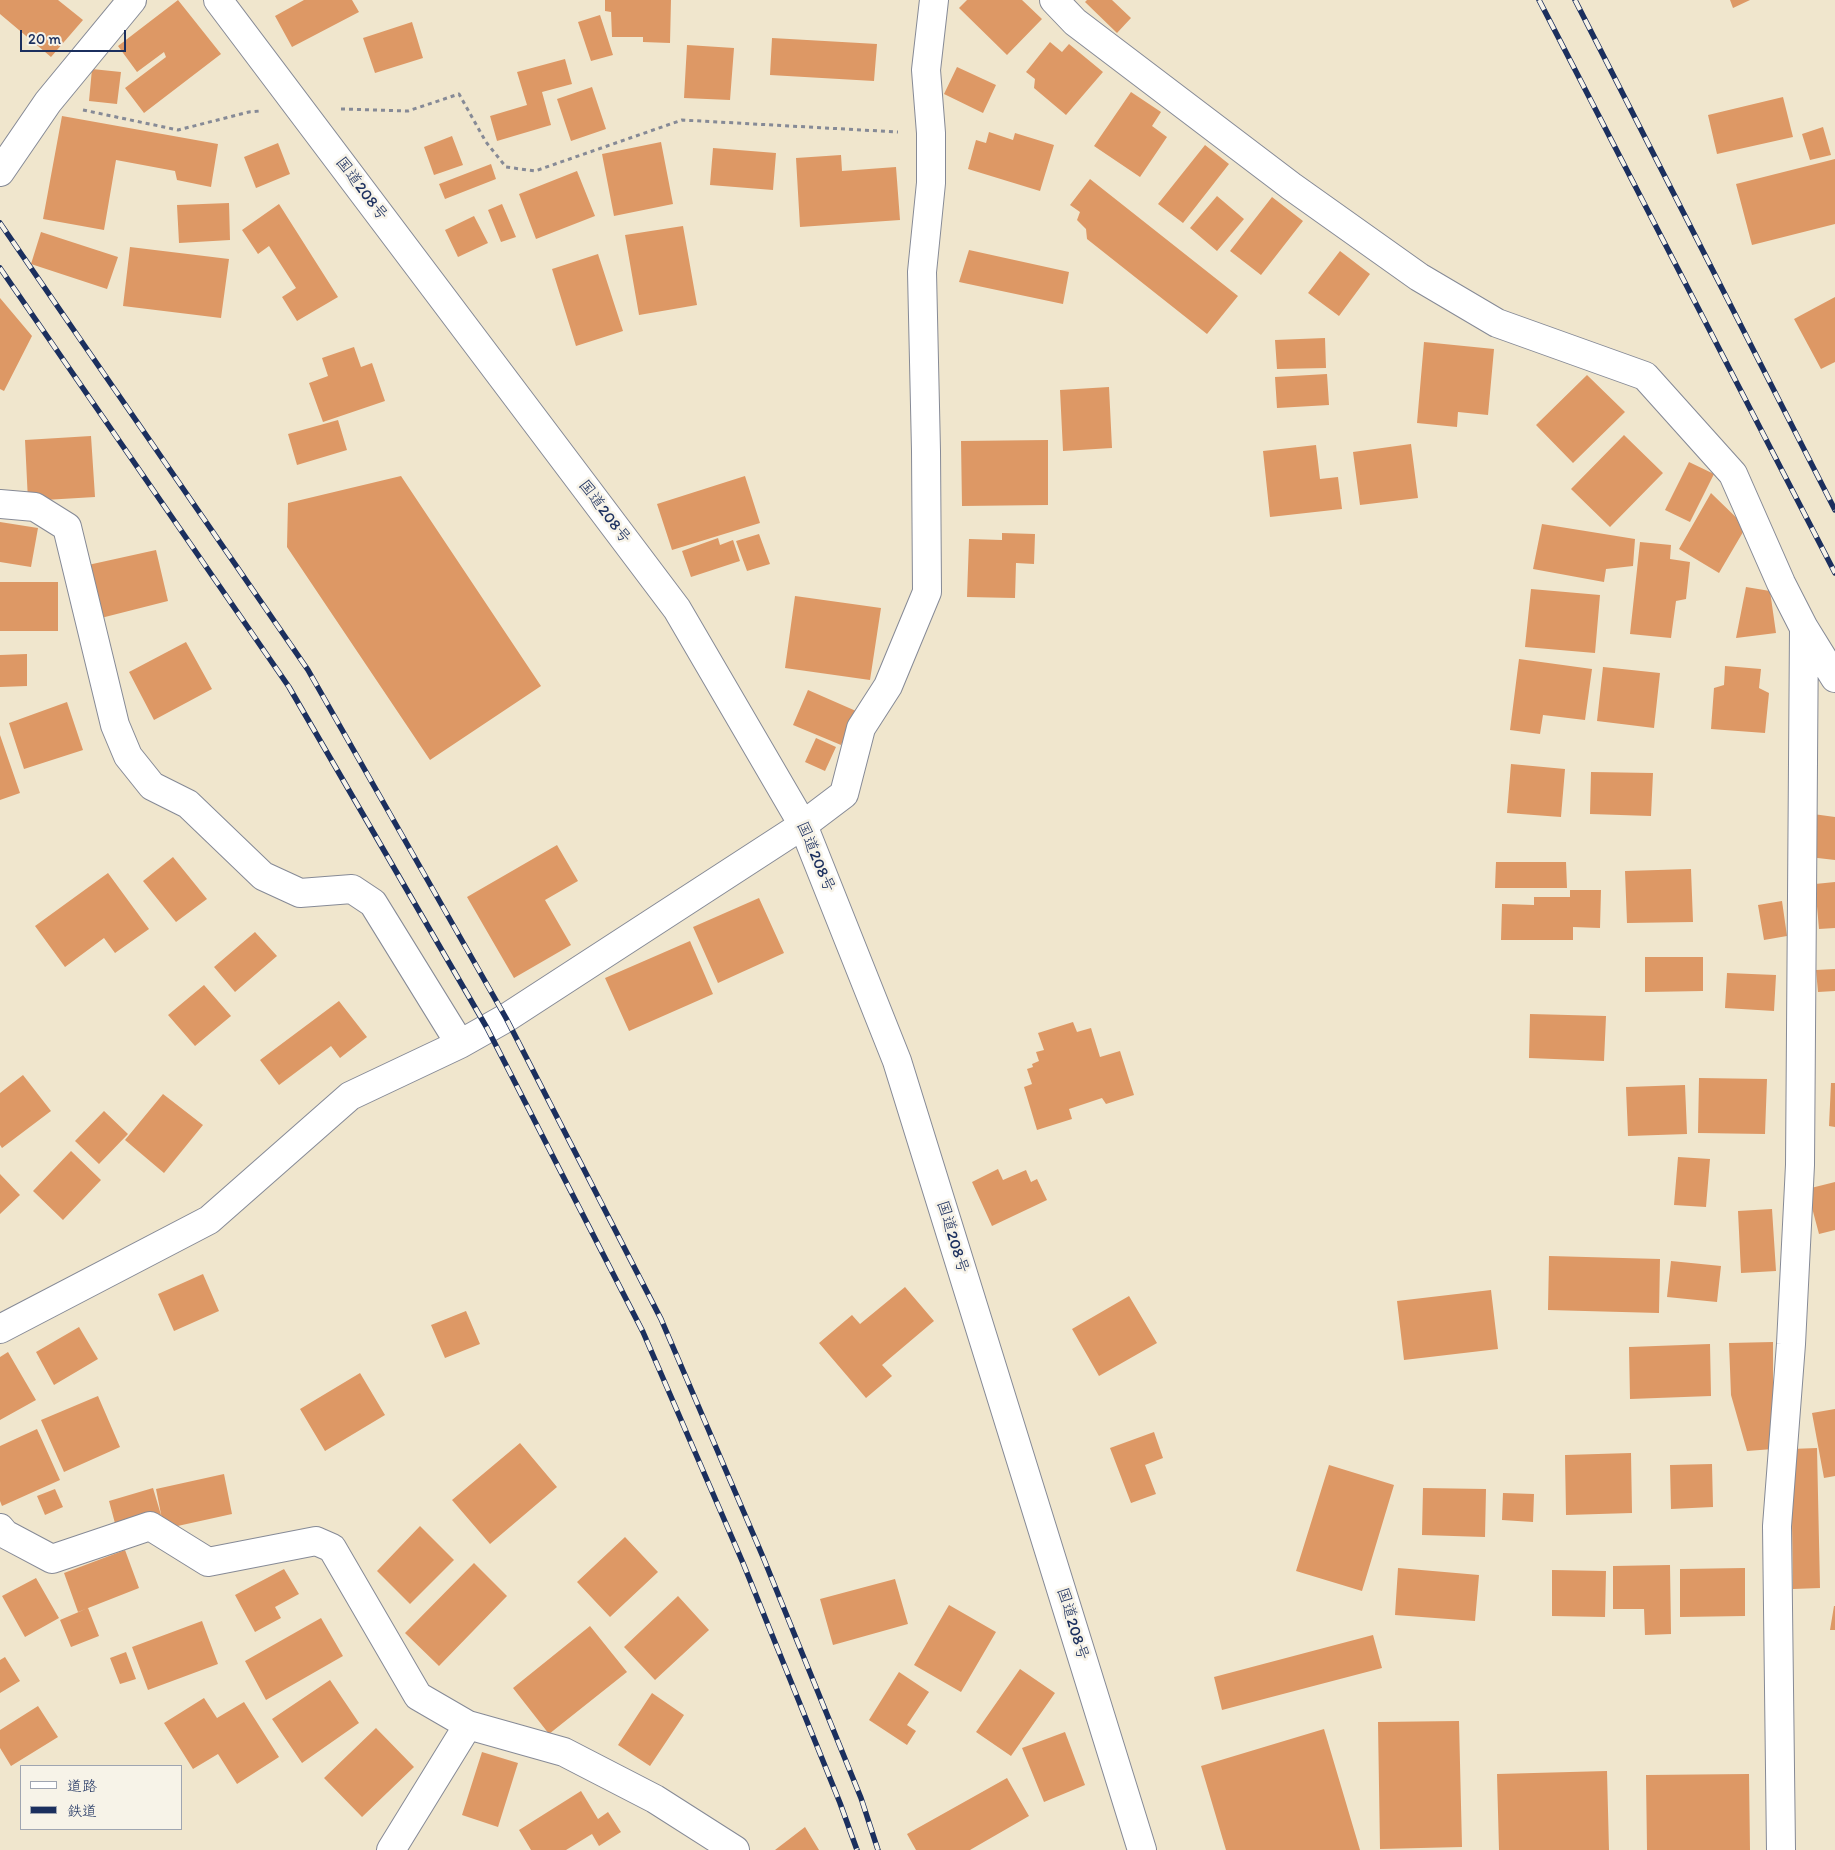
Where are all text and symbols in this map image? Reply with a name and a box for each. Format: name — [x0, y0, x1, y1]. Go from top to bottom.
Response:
scale bar — [22, 20, 129, 52]
text: 20 m — [28, 30, 61, 48]
street label: 国道208号 — [331, 153, 391, 225]
street label: 国道208号 — [574, 476, 634, 548]
street label: 国道208号 — [792, 819, 838, 895]
street label: 国道208号 — [932, 1198, 972, 1276]
street label: 国道208号 — [1052, 1585, 1092, 1663]
legend — [20, 1765, 182, 1830]
text: 道路 — [67, 1777, 97, 1795]
text: 鉄道 — [67, 1802, 97, 1820]

